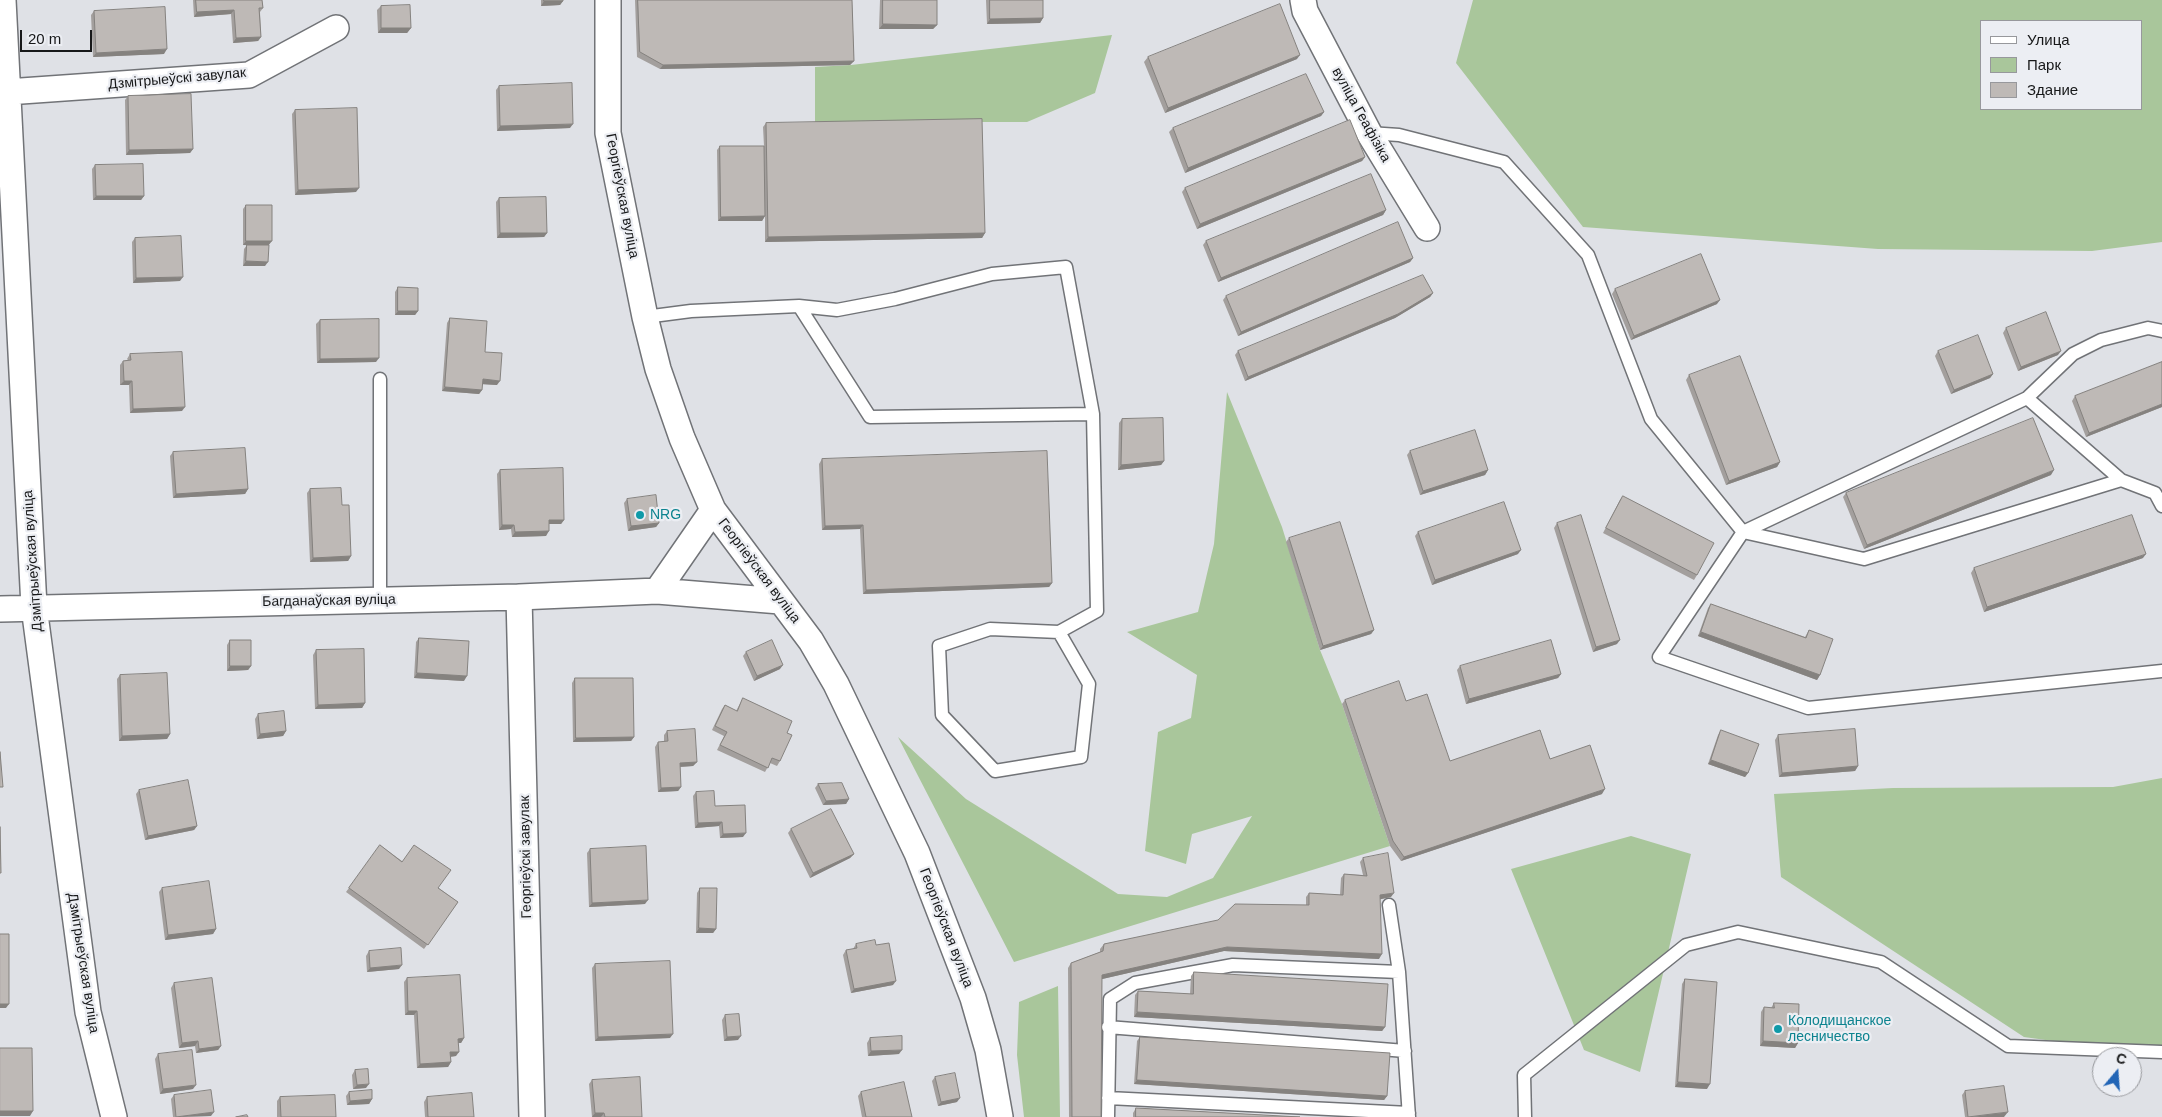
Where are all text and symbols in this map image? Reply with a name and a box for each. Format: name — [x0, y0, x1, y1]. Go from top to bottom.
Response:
scale bar — [22, 20, 95, 52]
legend — [1980, 20, 2142, 110]
text: 20 m — [28, 30, 61, 47]
text: Улица — [2027, 31, 2070, 48]
text: Парк — [2027, 56, 2061, 73]
street label: Дзмітрыеўскі завулак — [107, 65, 247, 93]
street label: вуліца Геафізіка — [1328, 65, 1394, 165]
text: Здание — [2027, 81, 2078, 98]
street label: Георгіеўская вуліца — [602, 132, 642, 260]
street label: Дзмітрыеўская вуліца — [20, 490, 46, 632]
place label: NRG — [650, 507, 681, 523]
marker: NRG — [634, 509, 646, 521]
street label: Георгіеўская вуліца — [714, 515, 804, 627]
street label: Багданаўская вуліца — [262, 591, 396, 611]
street label: Георгіеўскі завулак — [517, 795, 535, 919]
street label: Георгіеўская вуліца — [915, 866, 977, 990]
street label: Дзмітрыеўская вуліца — [64, 892, 102, 1034]
place label: Колодищанское лесничество — [1788, 1013, 1891, 1046]
marker: Колодищанское лесничество — [1772, 1023, 1784, 1035]
north arrow — [2092, 1047, 2142, 1097]
text: С — [2114, 1050, 2129, 1068]

